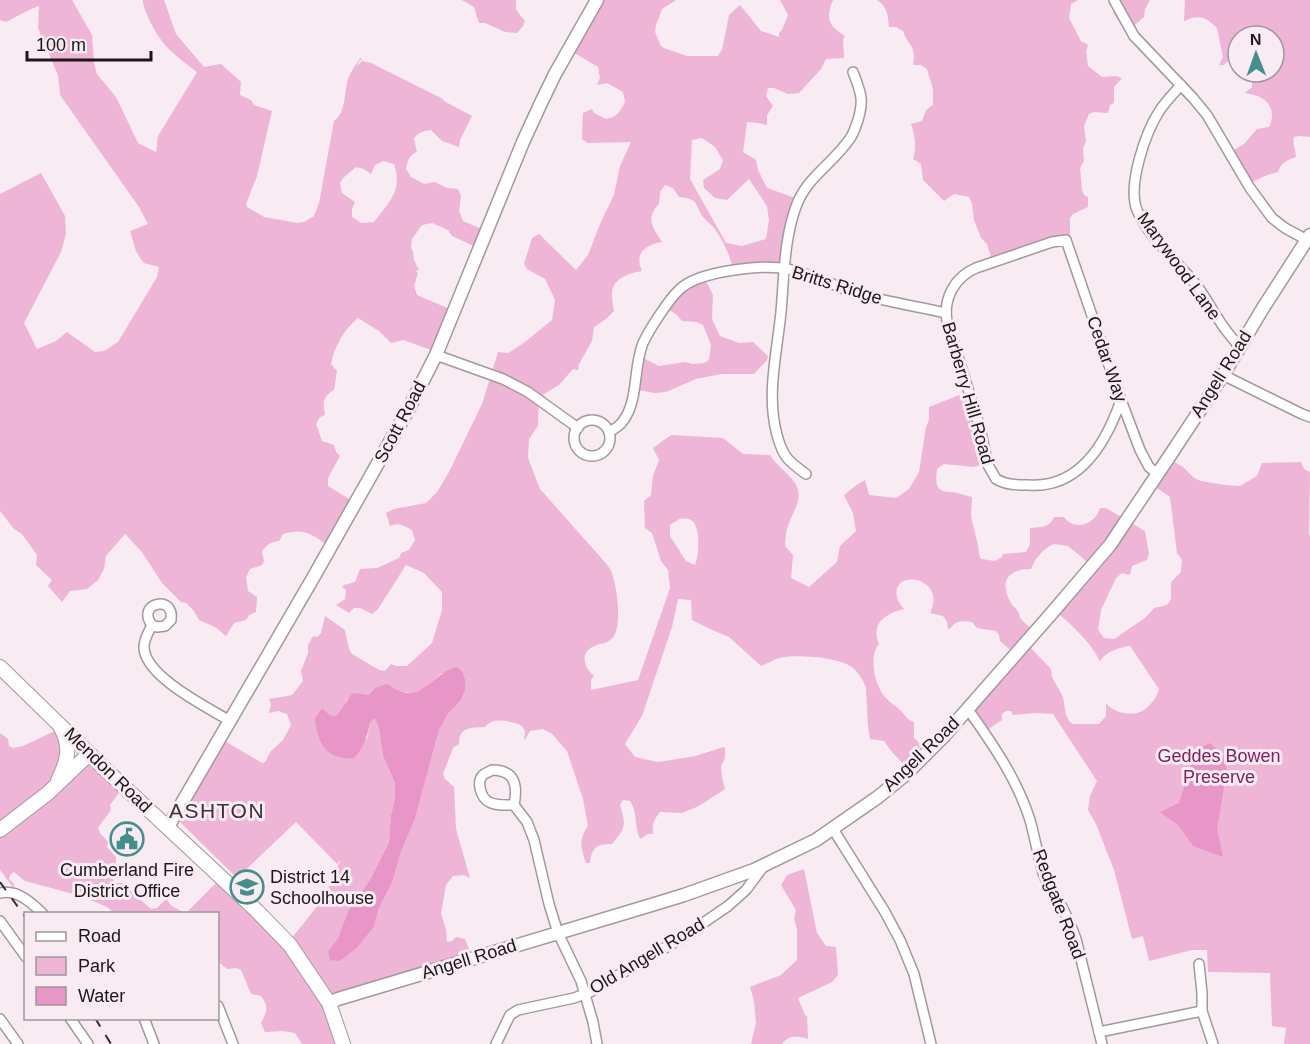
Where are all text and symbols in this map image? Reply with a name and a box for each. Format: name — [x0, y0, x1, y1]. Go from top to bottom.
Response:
scale bar — [27, 24, 152, 62]
north arrow — [1226, 24, 1286, 84]
text: N — [1250, 31, 1262, 48]
text: 100 m — [36, 35, 86, 55]
street label: Marywood Lane — [1133, 208, 1225, 324]
street label: Britts Ridge — [790, 262, 884, 308]
street label: Cedar Way — [1083, 313, 1131, 405]
street label: Barberry Hill Road — [938, 320, 998, 466]
street label: Angell Road — [1187, 327, 1255, 421]
street label: Scott Road — [370, 378, 430, 466]
street label: Angell Road — [879, 713, 963, 795]
street label: Mendon Road — [60, 724, 156, 816]
park label: Geddes Bowen Preserve — [1157, 746, 1281, 787]
district label: ASHTON — [169, 799, 265, 822]
public building icon: Cumberland Fire District Office — [109, 821, 145, 857]
street label: Redgate Road — [1029, 846, 1089, 962]
place label: Cumberland Fire District Office — [60, 860, 194, 901]
place label: District 14 Schoolhouse — [270, 867, 374, 908]
school or university icon: District 14 Schoolhouse — [229, 869, 265, 905]
legend — [24, 912, 219, 1020]
street label: Old Angell Road — [586, 914, 708, 998]
text: Road — [78, 926, 121, 946]
street label: Angell Road — [419, 935, 519, 983]
text: Park — [78, 956, 116, 976]
text: Water — [78, 986, 125, 1006]

